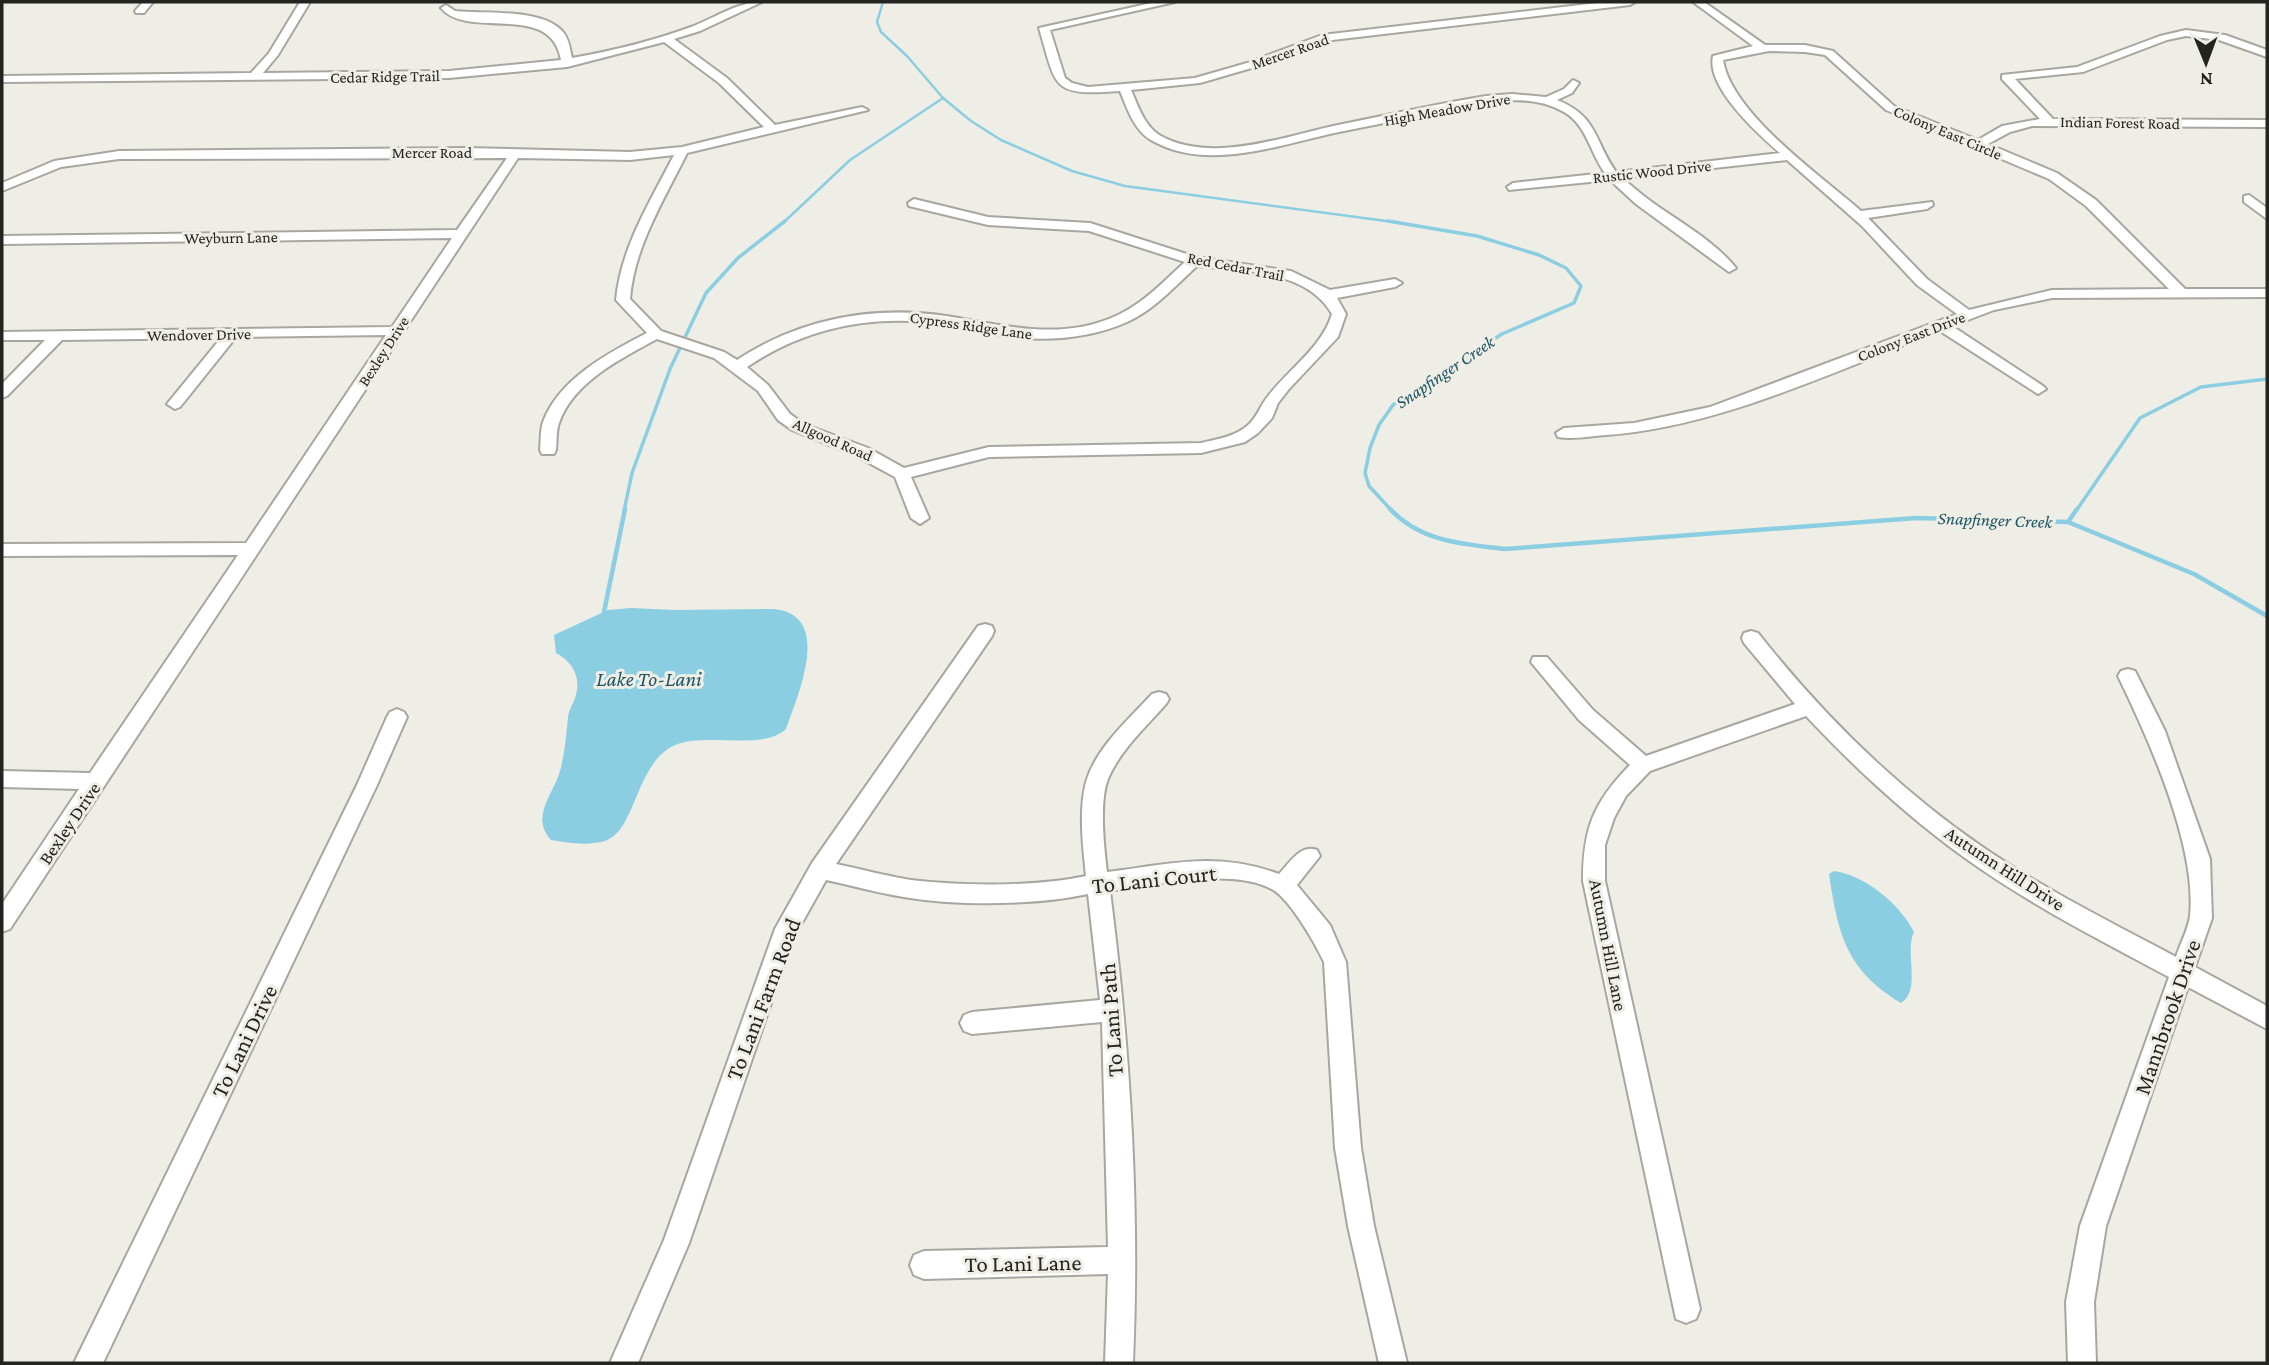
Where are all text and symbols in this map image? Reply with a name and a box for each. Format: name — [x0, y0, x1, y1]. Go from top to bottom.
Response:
north arrow — [2171, 28, 2241, 98]
street label: Mercer Road — [1249, 30, 1331, 73]
street label: Cedar Ridge Trail — [330, 67, 440, 87]
text: N — [2200, 69, 2213, 90]
street label: High Meadow Drive — [1383, 90, 1512, 130]
street label: Colony East Circle — [1891, 102, 2004, 164]
street label: Indian Forest Road — [2060, 113, 2181, 132]
street label: Mercer Road — [392, 144, 473, 161]
street label: Rustic Wood Drive — [1592, 157, 1712, 186]
street label: Weyburn Lane — [184, 228, 278, 248]
street label: Red Cedar Trail — [1186, 249, 1286, 284]
street label: Colony East Drive — [1855, 308, 1968, 366]
street label: Cypress Ridge Lane — [909, 309, 1033, 343]
street label: Bexley Drive — [355, 313, 413, 390]
street label: Wendover Drive — [147, 325, 251, 344]
water label: Snapfinger Creek — [1392, 331, 1499, 412]
street label: Allgood Road — [790, 414, 876, 466]
water label: Snapfinger Creek — [1937, 508, 2054, 532]
water label: Lake To-Lani — [596, 667, 702, 691]
street label: Bexley Drive — [34, 778, 105, 868]
street label: Autumn Hill Drive — [1941, 822, 2068, 915]
street label: To Lani Court — [1090, 859, 1218, 898]
street label: Autumn Hill Lane — [1585, 877, 1632, 1013]
street label: To Lani Farm Road — [720, 914, 806, 1084]
street label: Mannbrook Drive — [2128, 936, 2206, 1098]
street label: To Lani Path — [1094, 962, 1128, 1078]
street label: To Lani Drive — [206, 980, 282, 1102]
street label: To Lani Lane — [964, 1249, 1082, 1277]

